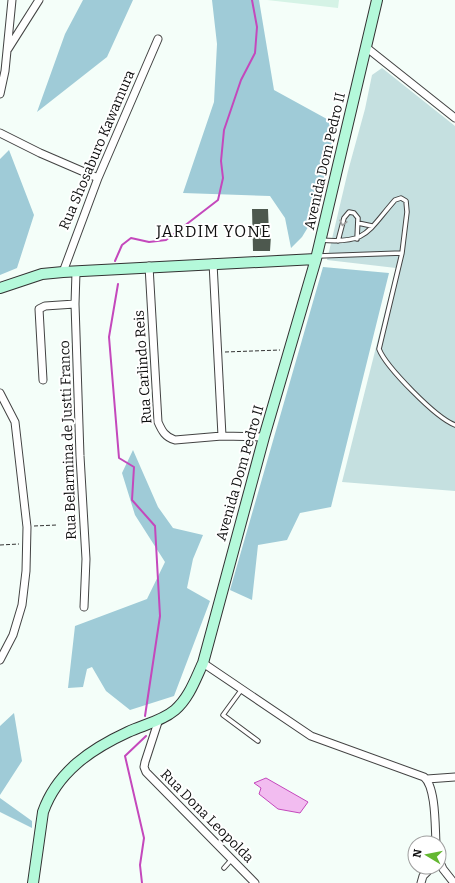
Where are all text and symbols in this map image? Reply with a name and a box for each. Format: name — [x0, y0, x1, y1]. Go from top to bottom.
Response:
street label: Rua Shosaburo Kawamura — [56, 67, 139, 232]
street label: Avenida Dom Pedro II — [301, 91, 349, 231]
one-way arrow — [339, 220, 348, 227]
district label: JARDIM YONE — [155, 222, 272, 241]
street label: Rua Carlindo Reis — [131, 309, 155, 425]
street label: Rua Belarmina de Justti Franco — [56, 340, 80, 540]
street label: Avenida Dom Pedro II — [212, 403, 268, 543]
street label: Rua Dona Leopolda — [157, 766, 257, 866]
north arrow — [407, 835, 447, 875]
text: N — [411, 848, 425, 859]

